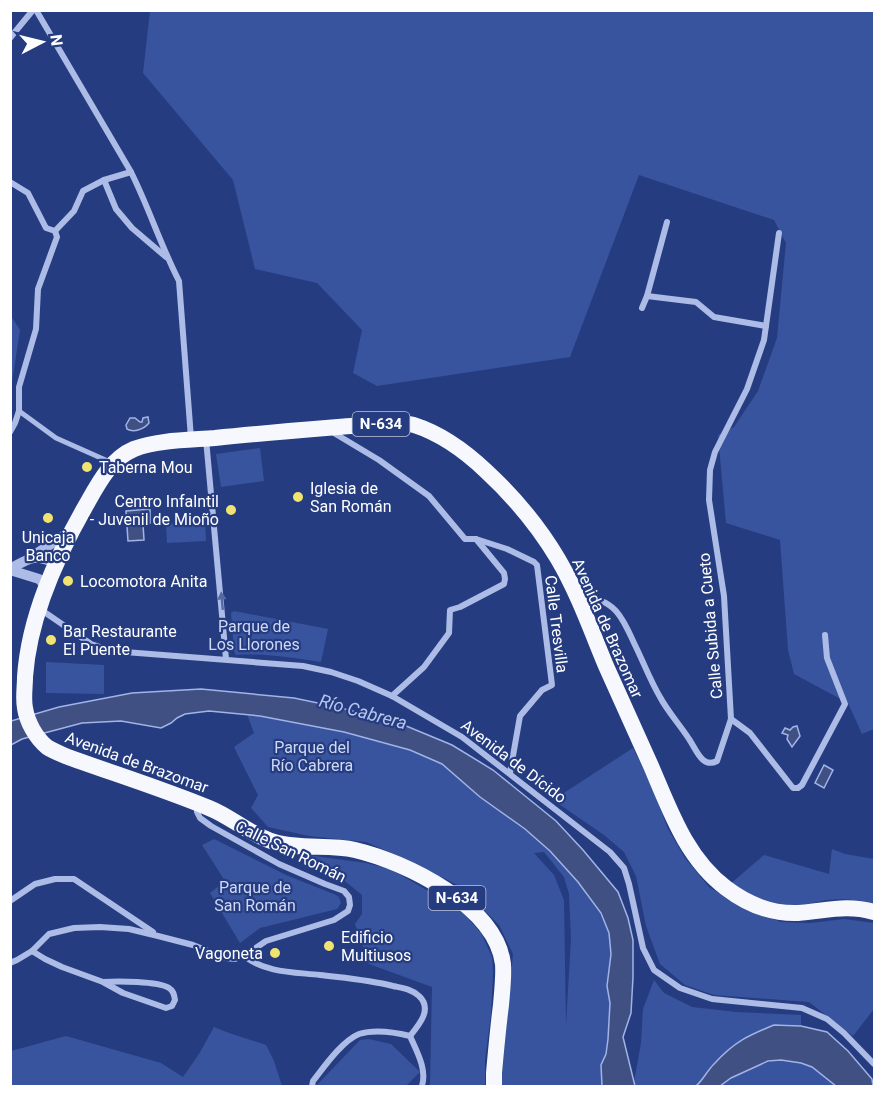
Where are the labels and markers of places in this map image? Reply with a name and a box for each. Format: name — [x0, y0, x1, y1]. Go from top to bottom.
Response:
place label: Taberna Mou — [99, 458, 193, 477]
marker: Taberna Mou — [80, 460, 94, 474]
place label: Iglesia de San Román — [310, 479, 392, 516]
marker: Iglesia de San Román — [291, 490, 305, 504]
place label: Centro Infalntil - Juvenil de Mioño — [90, 492, 219, 529]
marker: Centro Infalntil - Juvenil de Mioño — [224, 503, 238, 517]
marker: Unicaja Banco — [41, 511, 55, 525]
place label: Unicaja Banco — [22, 528, 74, 565]
place label: Locomotora Anita — [80, 572, 207, 591]
marker: Locomotora Anita — [61, 574, 75, 588]
place label: Bar Restaurante El Puente — [63, 622, 177, 659]
marker: Bar Restaurante El Puente — [44, 633, 58, 647]
place label: Edificio Multiusos — [341, 928, 411, 965]
marker: Edificio Multiusos — [322, 939, 336, 953]
place label: Vagoneta — [195, 944, 263, 963]
marker: Vagoneta — [268, 946, 282, 960]

